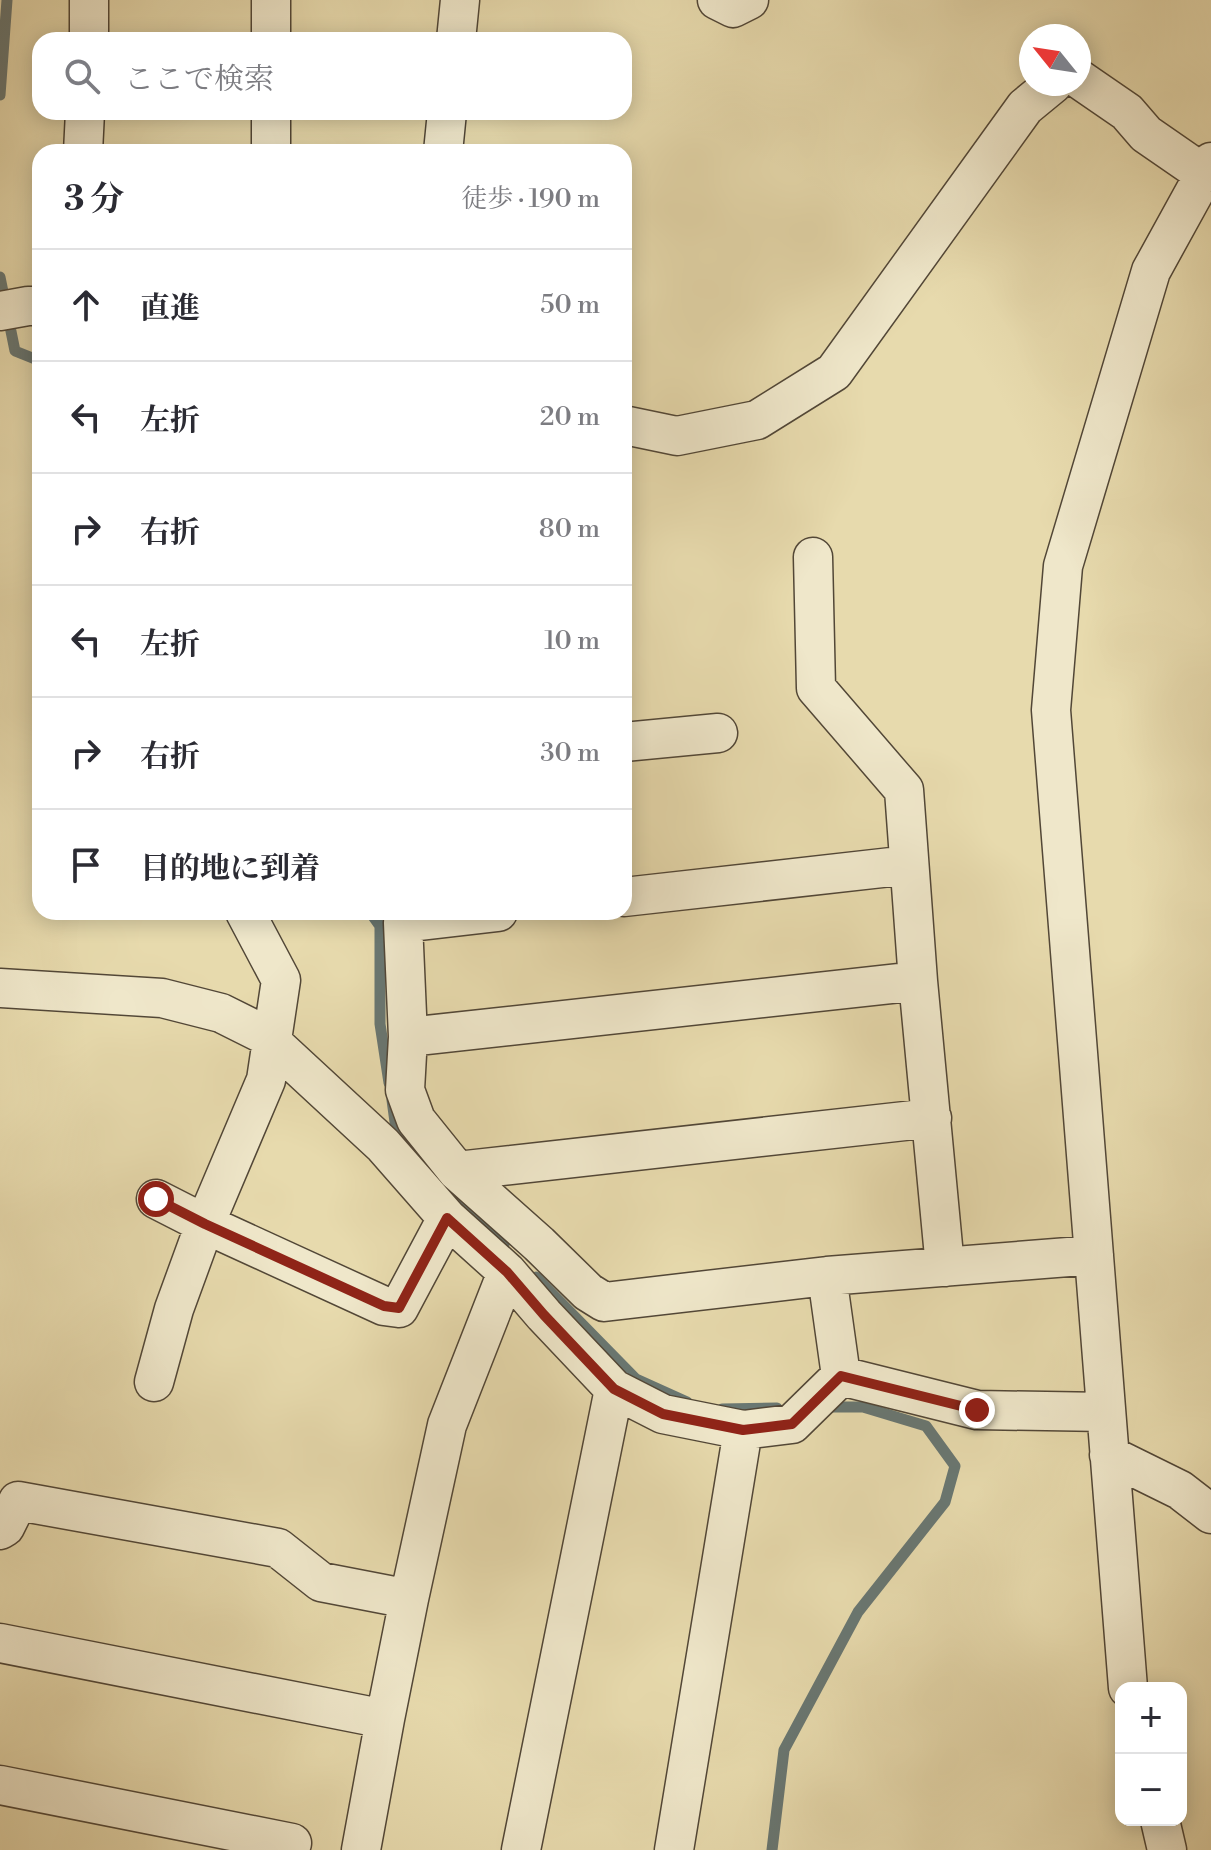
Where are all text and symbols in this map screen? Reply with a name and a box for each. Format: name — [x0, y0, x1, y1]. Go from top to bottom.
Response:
north arrow — [1019, 24, 1091, 96]
search box — [32, 32, 632, 120]
icon: search — [60, 54, 104, 98]
text: ここで検索 — [124, 61, 274, 99]
text: 3 分 — [64, 179, 124, 221]
text: 徒歩 · 190 m — [462, 183, 600, 215]
icon: ahead — [64, 283, 108, 327]
text: 50 m — [540, 289, 600, 321]
text: 直進 — [140, 290, 200, 328]
icon: left — [64, 395, 108, 439]
text: 20 m — [540, 401, 600, 433]
text: 左折 — [140, 402, 200, 440]
icon: right — [64, 507, 108, 551]
text: 80 m — [539, 513, 600, 545]
text: 右折 — [140, 514, 200, 552]
icon: left — [64, 619, 108, 663]
text: 10 m — [544, 625, 600, 657]
text: 左折 — [140, 626, 200, 664]
icon: right — [64, 731, 108, 775]
text: 30 m — [540, 737, 600, 769]
text: 右折 — [140, 738, 200, 776]
icon: arrive — [64, 843, 108, 887]
text: 目的地に到着 — [140, 850, 320, 888]
route start — [138, 1181, 174, 1217]
route end — [959, 1392, 995, 1428]
map controls — [1115, 1682, 1187, 1826]
button: + — [1115, 1682, 1187, 1754]
button: − — [1115, 1754, 1187, 1826]

